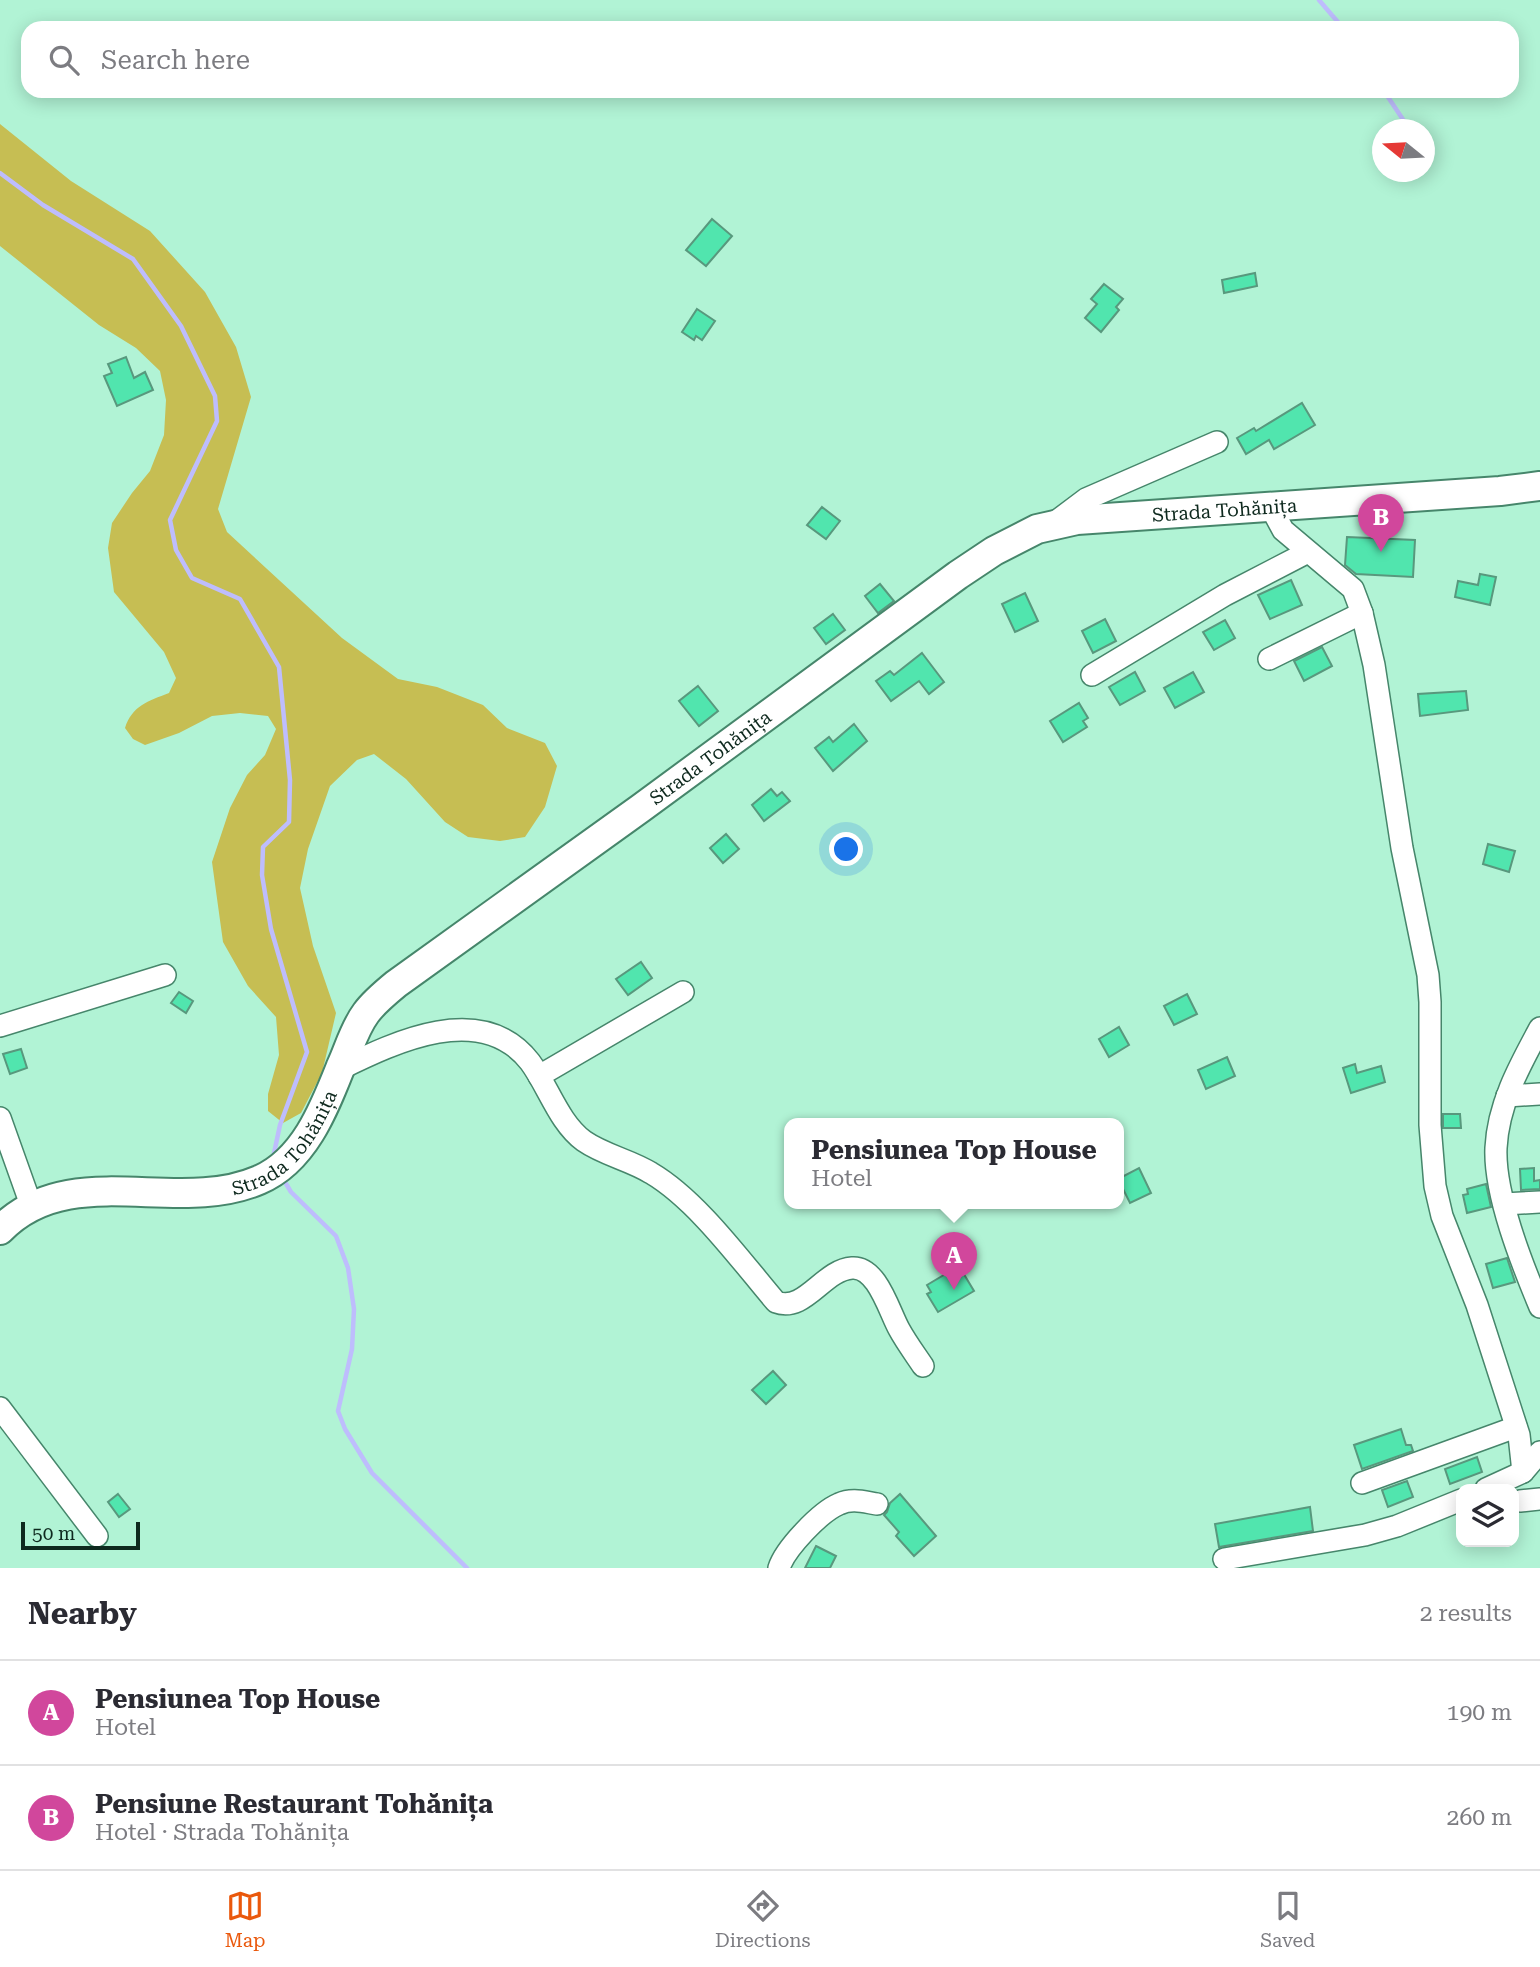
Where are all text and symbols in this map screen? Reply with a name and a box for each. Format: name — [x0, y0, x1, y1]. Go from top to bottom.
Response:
search box — [21, 21, 1519, 98]
icon: search — [45, 41, 83, 79]
text: Search here — [101, 45, 250, 75]
north arrow — [1372, 119, 1435, 182]
street label: Strada Tohănița — [1151, 493, 1298, 526]
pin: B — [1358, 494, 1404, 552]
street label: Strada Tohănița — [645, 704, 776, 809]
your location — [829, 832, 863, 866]
street label: Strada Tohănița — [229, 1086, 342, 1200]
popup — [784, 1118, 1124, 1209]
text: Pensiunea Top House — [811, 1135, 1097, 1165]
text: Hotel — [811, 1165, 872, 1192]
pin: A — [931, 1232, 977, 1290]
map controls — [1456, 1484, 1519, 1547]
button: layers — [1456, 1484, 1519, 1547]
scale bar — [21, 1519, 140, 1551]
text: 50 m — [32, 1522, 75, 1545]
text: Nearby — [28, 1596, 137, 1631]
text: 2 results — [1420, 1600, 1512, 1627]
text: Pensiunea Top House — [95, 1684, 380, 1714]
text: A — [43, 1699, 59, 1726]
text: 190 m — [1447, 1699, 1512, 1726]
text: Hotel — [95, 1714, 156, 1741]
text: Pensiune Restaurant Tohănița — [95, 1789, 493, 1819]
text: B — [43, 1804, 59, 1831]
text: 260 m — [1447, 1804, 1512, 1831]
text: Hotel · Strada Tohănița — [95, 1819, 349, 1846]
tab: Map — [225, 1887, 265, 1952]
tab: Directions — [715, 1887, 811, 1952]
tab: Saved — [1260, 1887, 1315, 1952]

